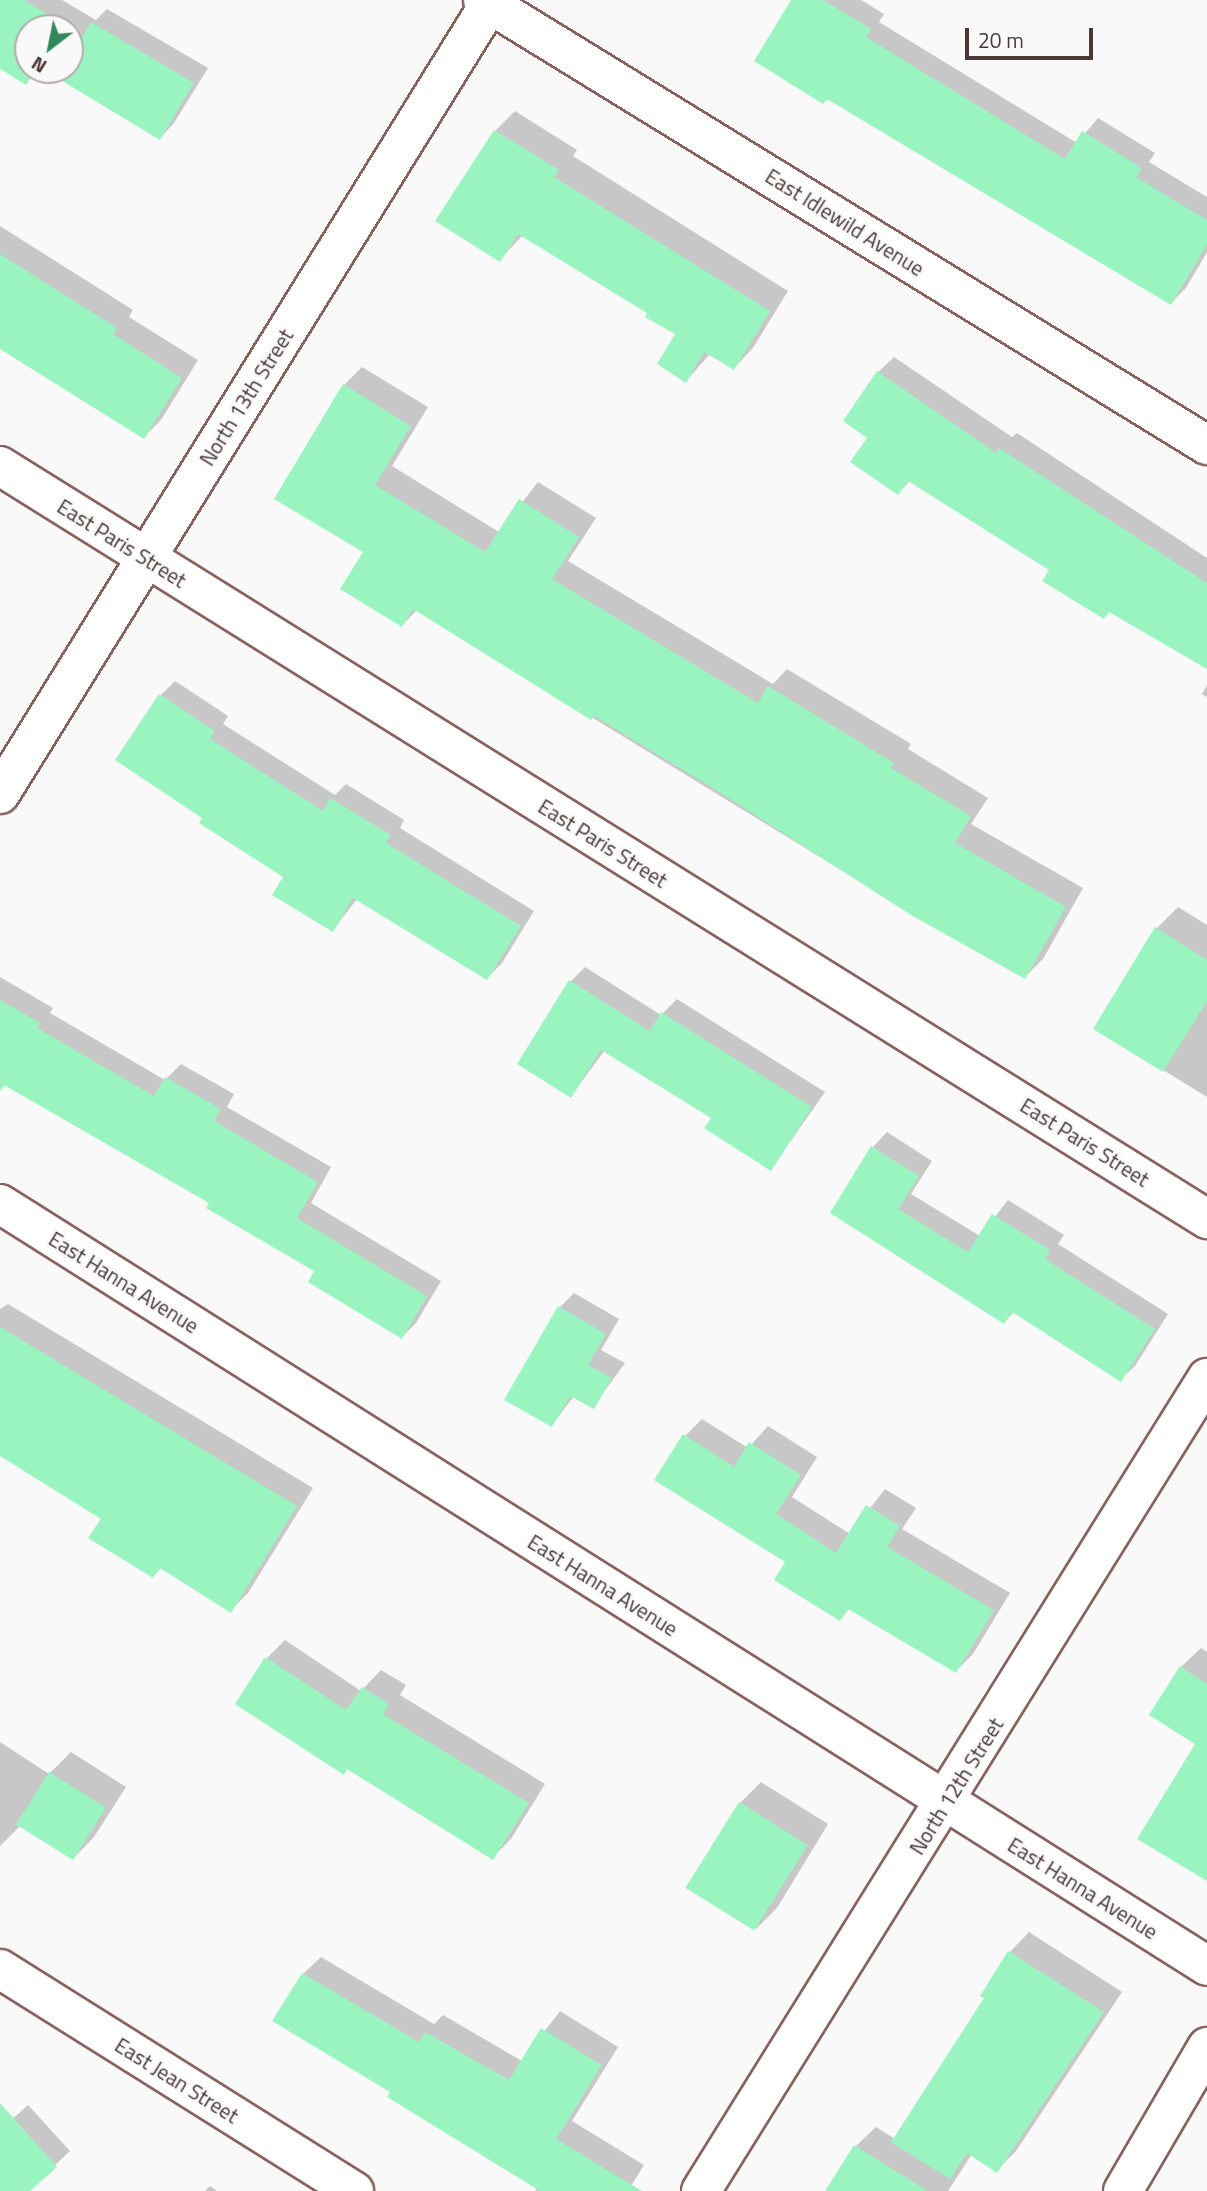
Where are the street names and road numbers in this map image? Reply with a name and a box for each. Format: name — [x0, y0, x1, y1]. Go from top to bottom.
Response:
street label: East Idlewild Avenue — [761, 163, 929, 281]
street label: North 13th Street — [194, 324, 298, 470]
street label: East Paris Street — [53, 493, 191, 593]
street label: East Paris Street — [534, 793, 672, 893]
street label: East Paris Street — [1016, 1092, 1154, 1192]
street label: East Hanna Avenue — [44, 1226, 204, 1338]
street label: East Hanna Avenue — [523, 1529, 683, 1641]
street label: North 12th Street — [904, 1713, 1008, 1859]
street label: East Hanna Avenue — [1003, 1832, 1163, 1944]
street label: East Jean Street — [111, 2032, 243, 2128]

